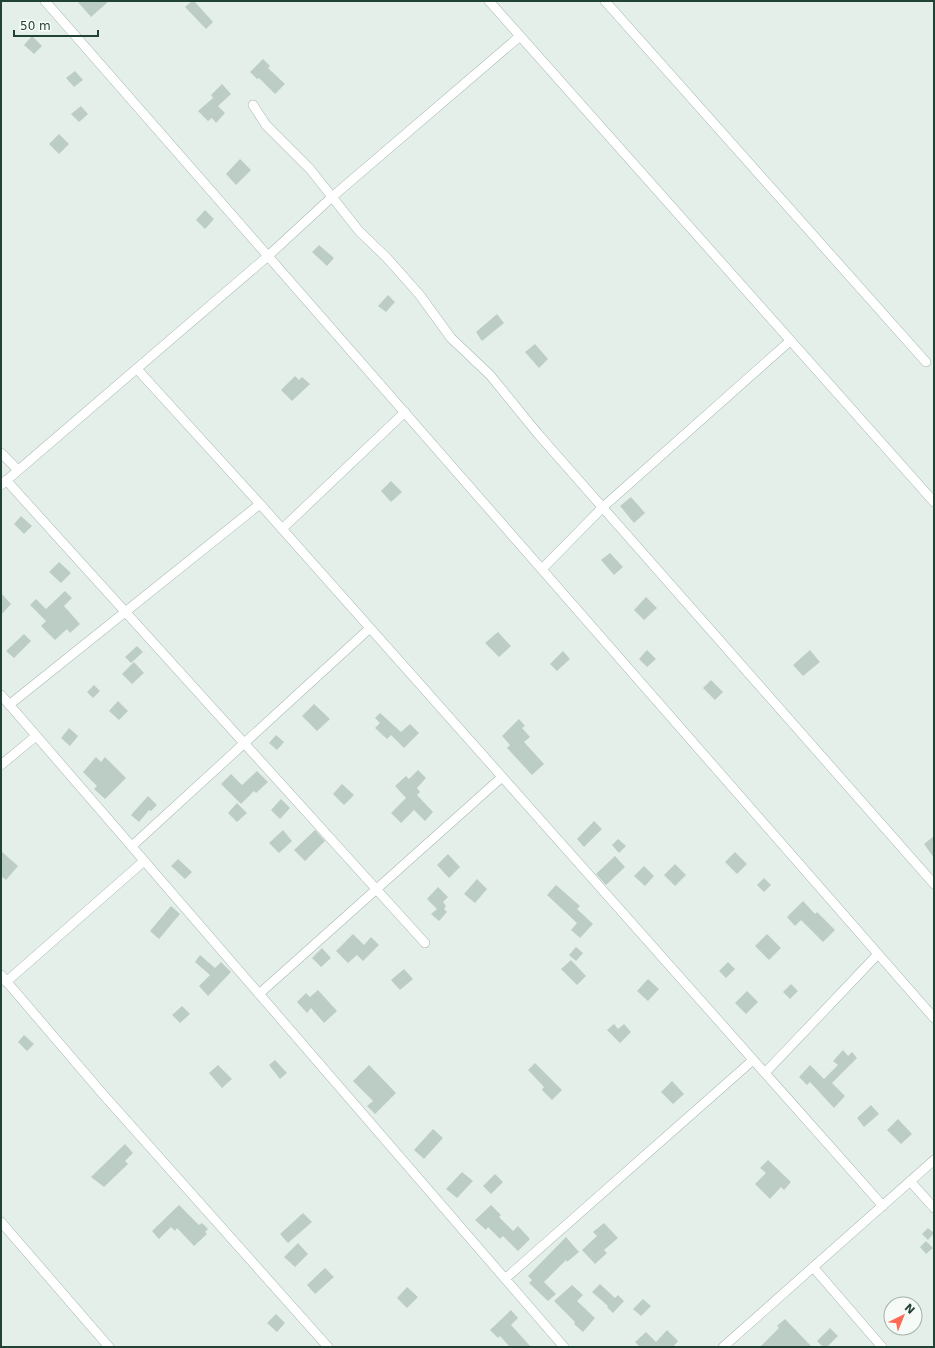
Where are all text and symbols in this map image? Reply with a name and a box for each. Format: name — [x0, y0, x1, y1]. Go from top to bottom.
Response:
scale bar — [14, 12, 98, 38]
text: 50 m — [20, 19, 51, 33]
north arrow — [883, 1296, 923, 1336]
text: N — [902, 1301, 917, 1317]

